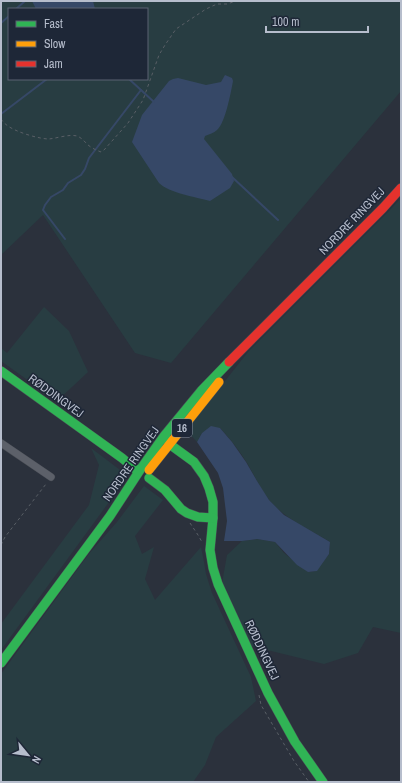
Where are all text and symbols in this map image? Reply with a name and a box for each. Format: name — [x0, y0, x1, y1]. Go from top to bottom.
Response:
legend — [8, 8, 148, 80]
scale bar — [266, 8, 368, 34]
text: 100 m — [272, 14, 299, 30]
text: Fast — [44, 16, 63, 32]
text: Slow — [44, 36, 66, 52]
text: Jam — [44, 56, 63, 72]
street label: NORDRE RINGVEJ — [316, 184, 388, 258]
street label: RØDDINGVEJ — [25, 371, 87, 421]
road number: 16 — [172, 419, 192, 437]
street label: NORDRE RINGVEJ — [99, 423, 163, 505]
street label: RØDDINGVEJ — [241, 617, 283, 683]
north arrow — [8, 735, 48, 775]
text: N — [29, 754, 44, 766]

